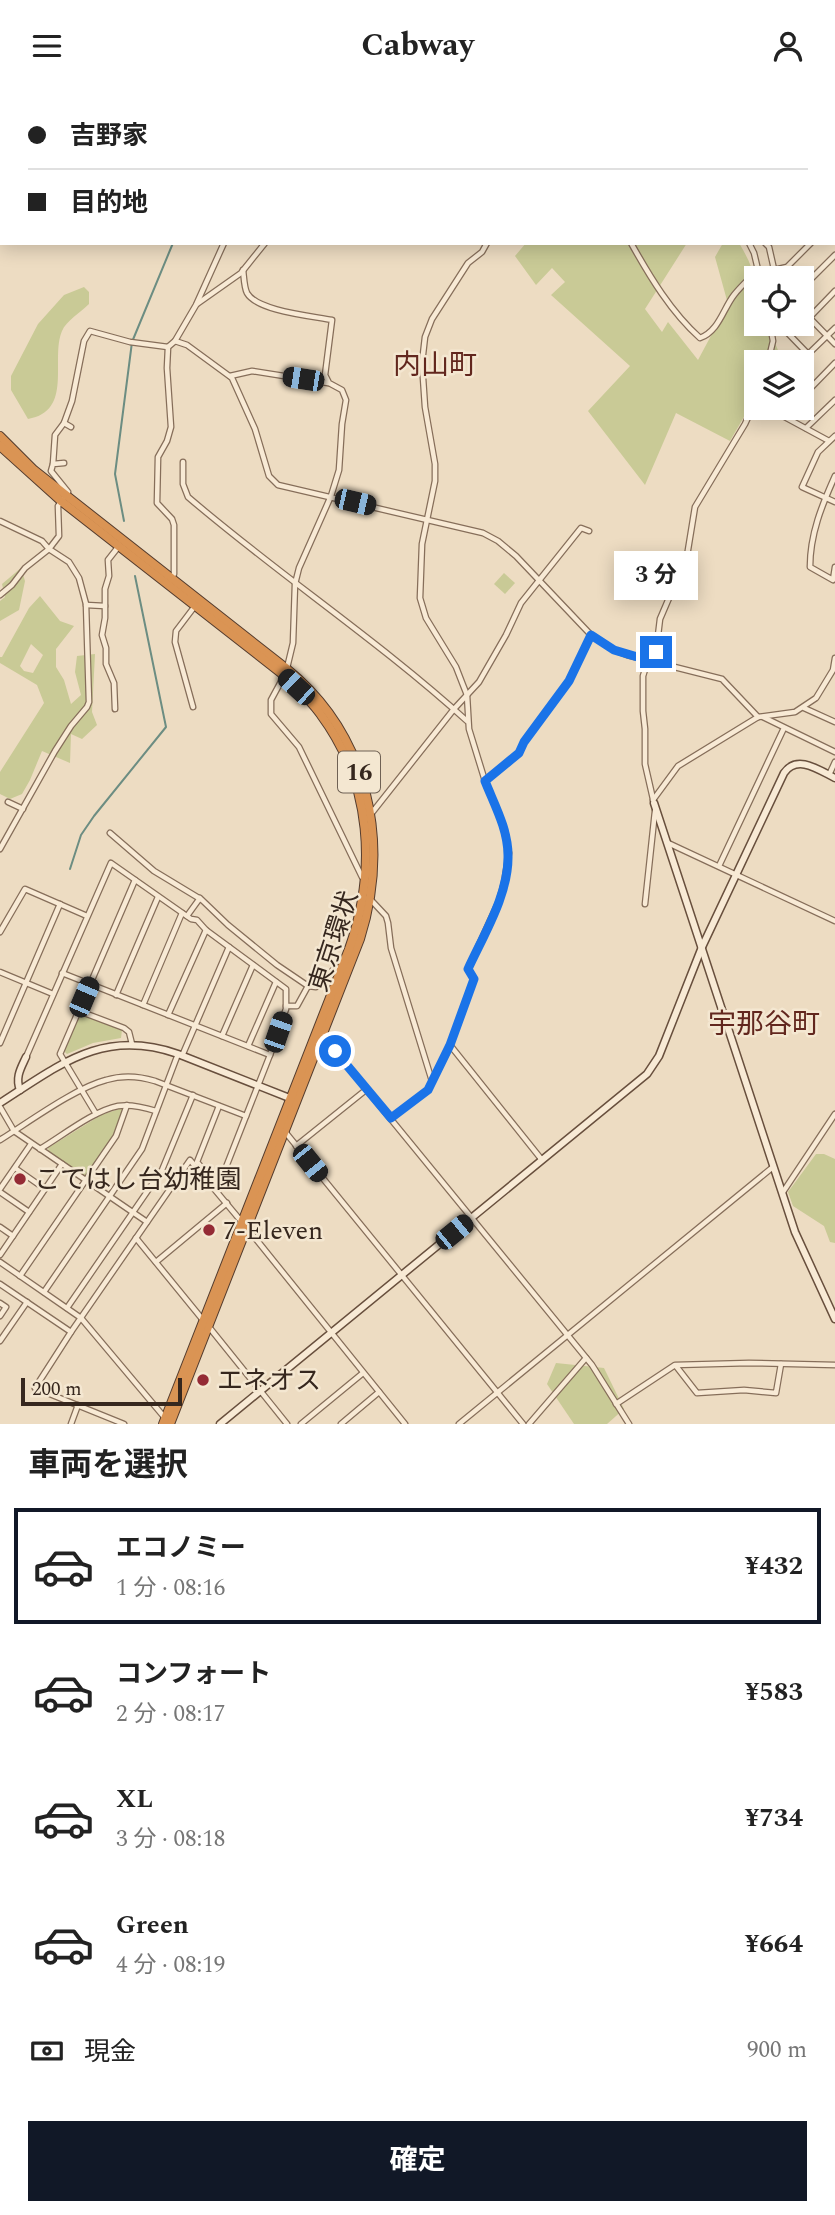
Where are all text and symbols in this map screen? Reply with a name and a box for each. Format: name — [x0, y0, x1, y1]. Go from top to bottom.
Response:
text: Cabway — [361, 21, 474, 70]
icon: menu — [28, 27, 66, 65]
icon: person — [769, 27, 807, 65]
text: 吉野家 — [70, 116, 148, 156]
text: 目的地 — [70, 183, 148, 223]
map controls — [744, 266, 814, 420]
button: locate — [744, 266, 814, 336]
district label: 内山町 — [393, 344, 477, 387]
button: layers — [744, 350, 814, 420]
car — [281, 365, 326, 393]
car — [333, 487, 378, 517]
callout: 3 分 — [614, 551, 698, 599]
text: 3 分 — [635, 558, 677, 593]
route end — [640, 636, 672, 668]
car — [274, 665, 319, 709]
road number: 16 — [338, 751, 380, 793]
street label: 東京環状 — [299, 886, 369, 997]
car — [67, 974, 102, 1020]
district label: 宇那谷町 — [708, 1003, 820, 1046]
car — [262, 1009, 295, 1055]
route start — [319, 1035, 351, 1067]
car — [289, 1140, 332, 1186]
place label: こてはし台幼稚園 — [34, 1160, 241, 1200]
marker: こてはし台幼稚園 — [12, 1171, 28, 1187]
place label: 7-Eleven — [223, 1211, 323, 1251]
car — [432, 1211, 477, 1253]
marker: 7-Eleven — [201, 1222, 217, 1238]
place label: エネオス — [217, 1361, 321, 1401]
marker: エネオス — [195, 1372, 211, 1388]
scale bar — [21, 1375, 182, 1407]
text: 200 m — [32, 1375, 82, 1404]
text: 車両を選択 — [28, 1441, 188, 1490]
text: エコノミー — [116, 1528, 246, 1568]
icon: car — [32, 1535, 95, 1598]
text: ¥432 — [745, 1546, 803, 1586]
text: 1 分 · 08:16 — [116, 1571, 225, 1606]
text: コンフォート — [116, 1654, 271, 1694]
icon: car — [32, 1661, 95, 1724]
text: ¥583 — [745, 1672, 803, 1712]
text: 2 分 · 08:17 — [116, 1697, 225, 1732]
text: XL — [116, 1779, 153, 1819]
icon: car — [32, 1787, 95, 1850]
text: ¥734 — [745, 1798, 803, 1838]
text: 3 分 · 08:18 — [116, 1822, 225, 1857]
text: Green — [116, 1905, 189, 1945]
icon: car — [32, 1913, 95, 1976]
text: ¥664 — [745, 1924, 803, 1964]
text: 4 分 · 08:19 — [116, 1948, 225, 1983]
icon: cash — [28, 2032, 66, 2070]
text: 現金 — [84, 2032, 136, 2072]
text: 900 m — [747, 2033, 807, 2068]
button: 確定 — [28, 2121, 807, 2201]

